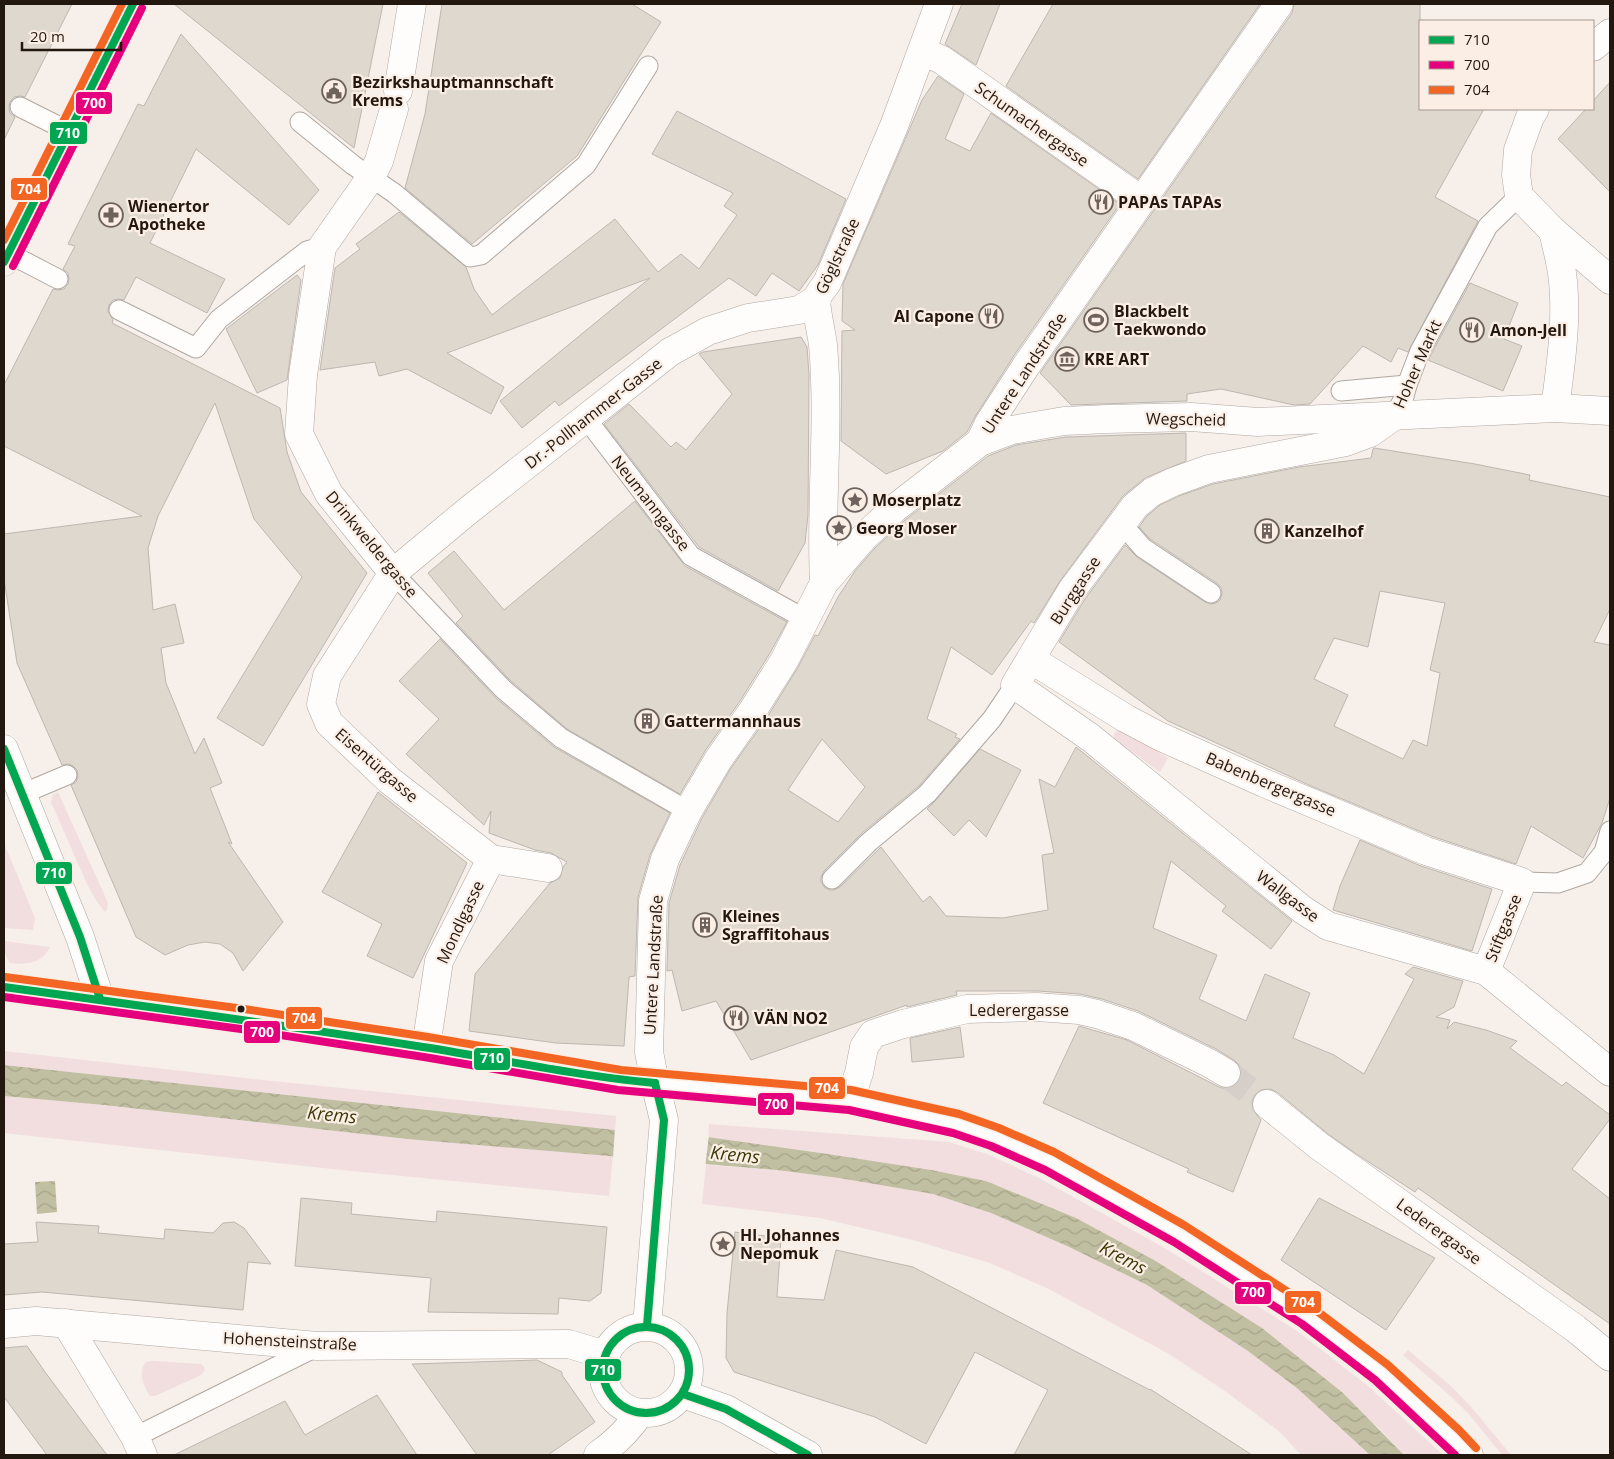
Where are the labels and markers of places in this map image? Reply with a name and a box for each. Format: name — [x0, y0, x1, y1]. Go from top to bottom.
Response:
place label: Bezirkshauptmannschaft Krems — [352, 71, 554, 111]
public building icon: Bezirkshauptmannschaft Krems — [321, 78, 347, 104]
restaurant icon: PAPAs TAPAs — [1088, 189, 1114, 215]
place label: PAPAs TAPAs — [1118, 191, 1222, 213]
place label: Wienertor Apotheke — [128, 195, 209, 235]
pharmacy icon: Wienertor Apotheke — [98, 202, 124, 228]
place label: Blackbelt Taekwondo — [1114, 300, 1207, 340]
restaurant icon: Al Capone — [978, 303, 1004, 329]
place label: Al Capone — [894, 305, 974, 327]
sports icon: Blackbelt Taekwondo — [1083, 307, 1109, 333]
restaurant icon: Amon-Jell — [1459, 317, 1485, 343]
place label: Amon-Jell — [1490, 319, 1567, 341]
museum icon: KRE ART — [1054, 346, 1080, 372]
place label: KRE ART — [1084, 348, 1149, 370]
place icon: Moserplatz — [842, 487, 868, 513]
place label: Moserplatz — [872, 489, 961, 511]
place icon: Georg Moser — [826, 515, 852, 541]
place label: Georg Moser — [856, 517, 957, 539]
building icon: Kanzelhof — [1254, 518, 1280, 544]
place label: Kanzelhof — [1284, 520, 1364, 542]
building icon: Gattermannhaus — [634, 708, 660, 734]
place label: Gattermannhaus — [664, 710, 801, 732]
place label: Kleines Sgraffitohaus — [722, 905, 830, 945]
building icon: Kleines Sgraffitohaus — [692, 912, 718, 938]
unlabelled marker — [236, 1004, 246, 1014]
restaurant icon: VÄN NO2 — [723, 1005, 749, 1031]
place label: VÄN NO2 — [754, 1007, 828, 1029]
place label: Hl. Johannes Nepomuk — [740, 1224, 840, 1264]
place icon: Hl. Johannes Nepomuk — [710, 1231, 736, 1257]

